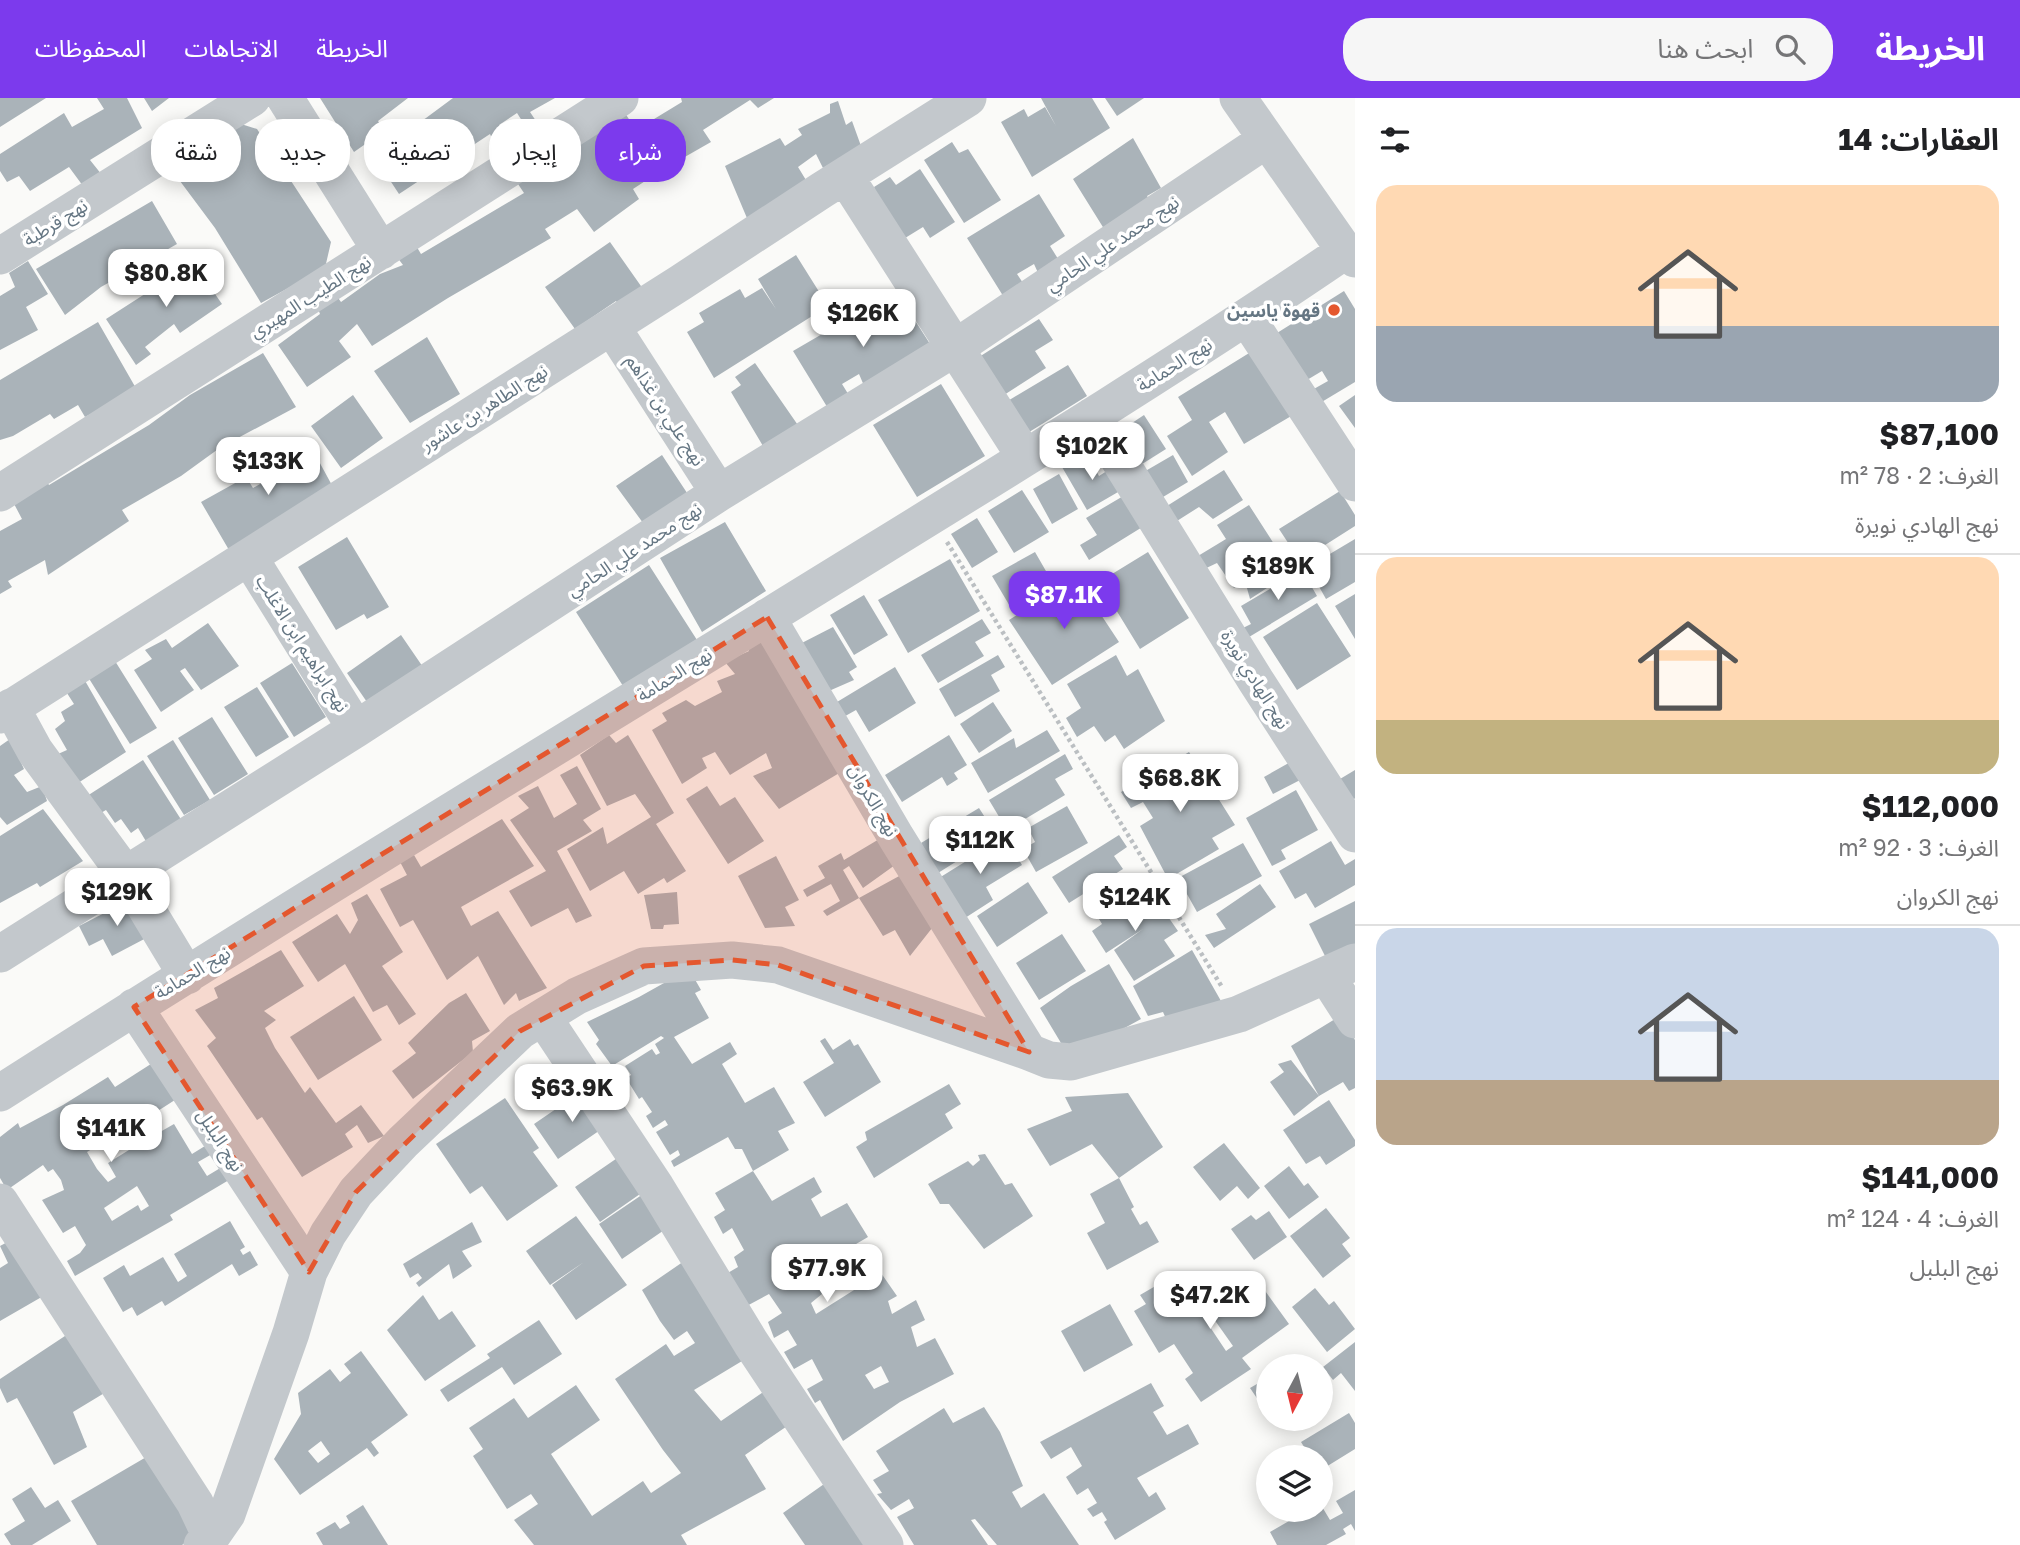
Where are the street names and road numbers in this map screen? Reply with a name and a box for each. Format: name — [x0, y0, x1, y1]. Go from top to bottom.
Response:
street label: نهج محمد علي الحامي — [1041, 190, 1185, 298]
street label: نهج قرطبة — [19, 194, 93, 253]
street label: نهج الطيب المهيري — [245, 250, 376, 345]
street label: نهج الحمامة — [1132, 332, 1217, 398]
street label: نهج علي بن غذاهم — [619, 350, 710, 471]
street label: نهج الطاهر بن عاشور — [416, 359, 553, 458]
street label: نهج محمد علي الحامي — [563, 497, 707, 603]
street label: نهج ابراهيم ابن الاغلب — [249, 570, 354, 717]
street label: نهج الهادي نويرة — [1214, 625, 1295, 734]
street label: نهج الحمامة — [632, 642, 717, 708]
street label: نهج الكروان — [842, 760, 904, 842]
street label: نهج الحمامة — [150, 941, 235, 1006]
street label: نهج البلبل — [190, 1105, 249, 1177]

